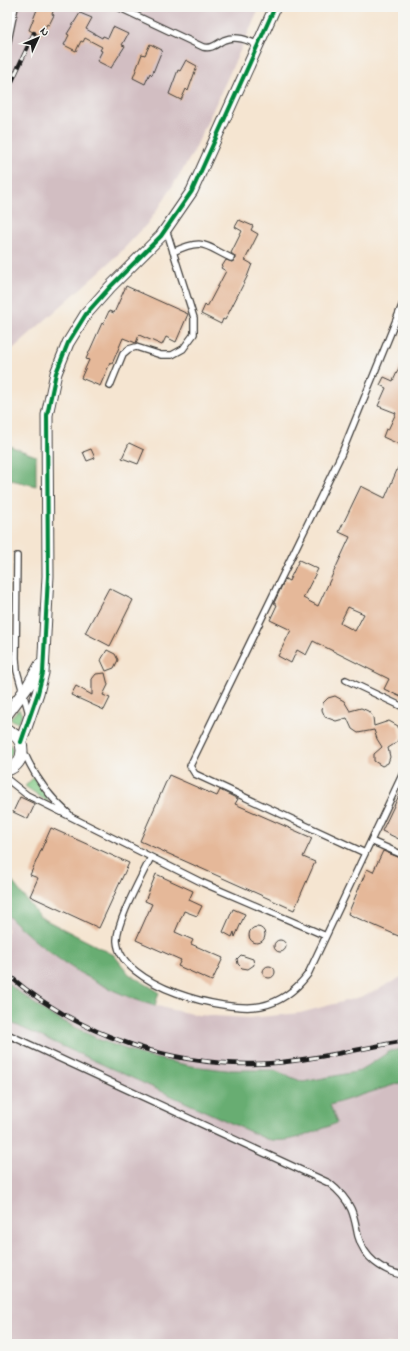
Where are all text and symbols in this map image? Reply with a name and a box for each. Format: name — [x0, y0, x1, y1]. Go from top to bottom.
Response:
north arrow — [18, 18, 58, 58]
text: N — [36, 24, 53, 40]

